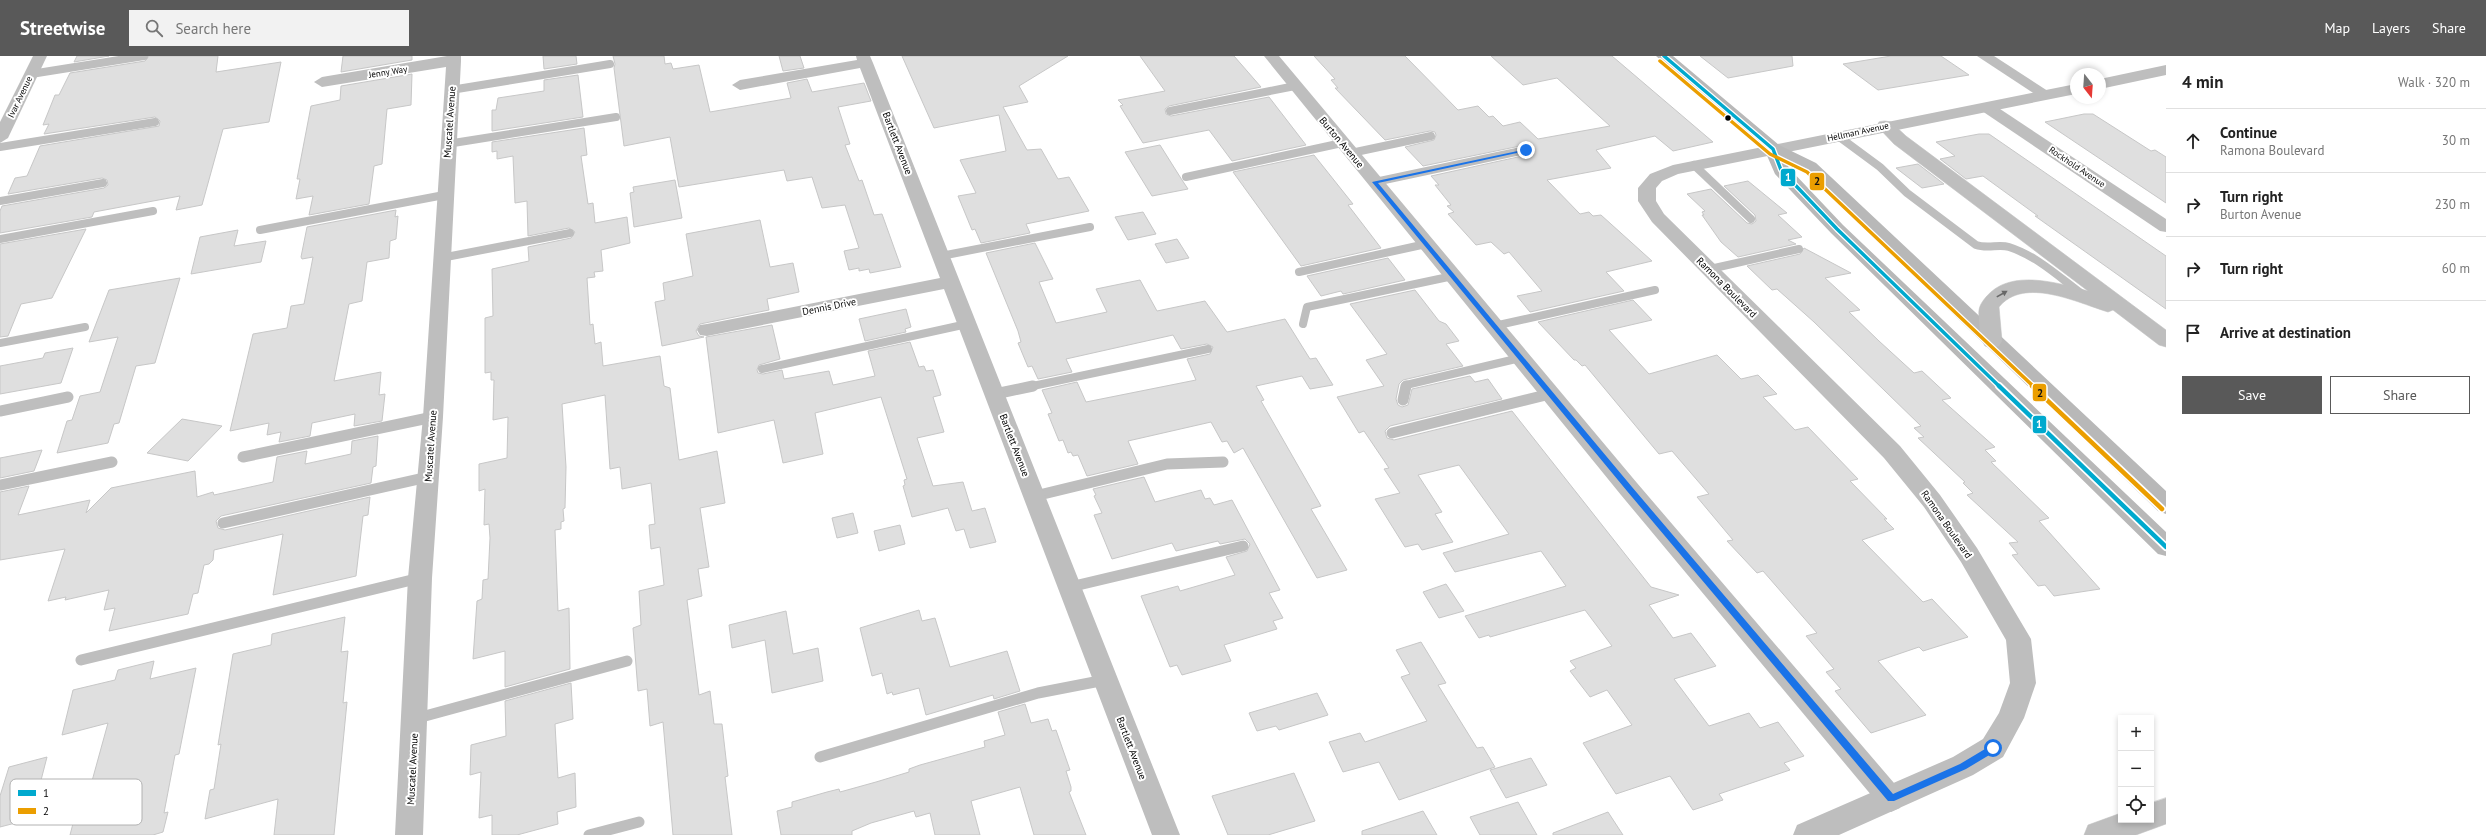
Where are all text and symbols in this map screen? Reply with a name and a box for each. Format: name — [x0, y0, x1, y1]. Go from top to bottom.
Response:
search box — [129, 10, 409, 46]
text: Streetwise — [20, 16, 105, 40]
icon: search — [143, 17, 165, 39]
text: Search here — [175, 19, 251, 38]
text: Map — [2324, 19, 2350, 37]
text: Layers — [2372, 19, 2410, 37]
text: Share — [2432, 19, 2466, 37]
street label: Jenny Way — [367, 63, 409, 80]
north arrow — [2070, 68, 2106, 104]
text: 4 min — [2182, 71, 2223, 93]
street label: Ivar Avenue — [5, 74, 34, 119]
text: Walk · 320 m — [2398, 74, 2470, 91]
street label: Muscatel Avenue — [441, 86, 458, 158]
street label: Bartlett Avenue — [880, 110, 915, 176]
unlabelled marker — [1723, 113, 1733, 123]
street label: Burton Avenue — [1317, 114, 1367, 170]
street label: Hellman Avenue — [1826, 120, 1890, 143]
text: Continue — [2220, 123, 2277, 142]
icon: ahead — [2182, 130, 2204, 152]
text: 30 m — [2442, 132, 2470, 149]
route end — [1517, 141, 1535, 159]
text: Ramona Boulevard — [2220, 142, 2324, 159]
street label: Rockhold Avenue — [2047, 144, 2108, 190]
line badge: 1 — [1780, 168, 1796, 187]
text: 1 — [1785, 170, 1791, 184]
line badge: 2 — [1809, 172, 1825, 191]
text: 2 — [1814, 174, 1820, 188]
text: Turn right — [2220, 187, 2283, 206]
icon: right — [2182, 194, 2204, 216]
text: 230 m — [2435, 196, 2470, 213]
text: Burton Avenue — [2220, 206, 2301, 223]
street label: Ramona Boulevard — [1694, 254, 1760, 320]
icon: right — [2182, 258, 2204, 280]
text: Turn right — [2220, 259, 2283, 278]
text: 60 m — [2442, 260, 2470, 277]
one-way arrow — [1996, 290, 2007, 297]
street label: Dennis Drive — [801, 295, 857, 318]
icon: arrive — [2182, 322, 2204, 344]
text: Arrive at destination — [2220, 323, 2351, 342]
button: Save — [2182, 376, 2322, 414]
button: Share — [2330, 376, 2470, 414]
line badge: 2 — [2032, 383, 2047, 402]
text: 2 — [2037, 386, 2043, 400]
street label: Muscatel Avenue — [422, 410, 439, 482]
street label: Bartlett Avenue — [997, 412, 1032, 478]
line badge: 1 — [2032, 415, 2047, 434]
text: 1 — [2036, 417, 2042, 431]
street label: Ramona Boulevard — [1918, 488, 1975, 561]
street label: Bartlett Avenue — [1114, 715, 1149, 781]
map controls — [2118, 715, 2154, 823]
button: + — [2118, 715, 2154, 751]
street label: Muscatel Avenue — [404, 733, 421, 805]
route start — [1984, 739, 2002, 757]
button: − — [2118, 751, 2154, 787]
legend — [10, 779, 142, 825]
text: 1 — [43, 786, 49, 800]
button: locate — [2118, 787, 2154, 823]
text: 2 — [43, 804, 49, 818]

